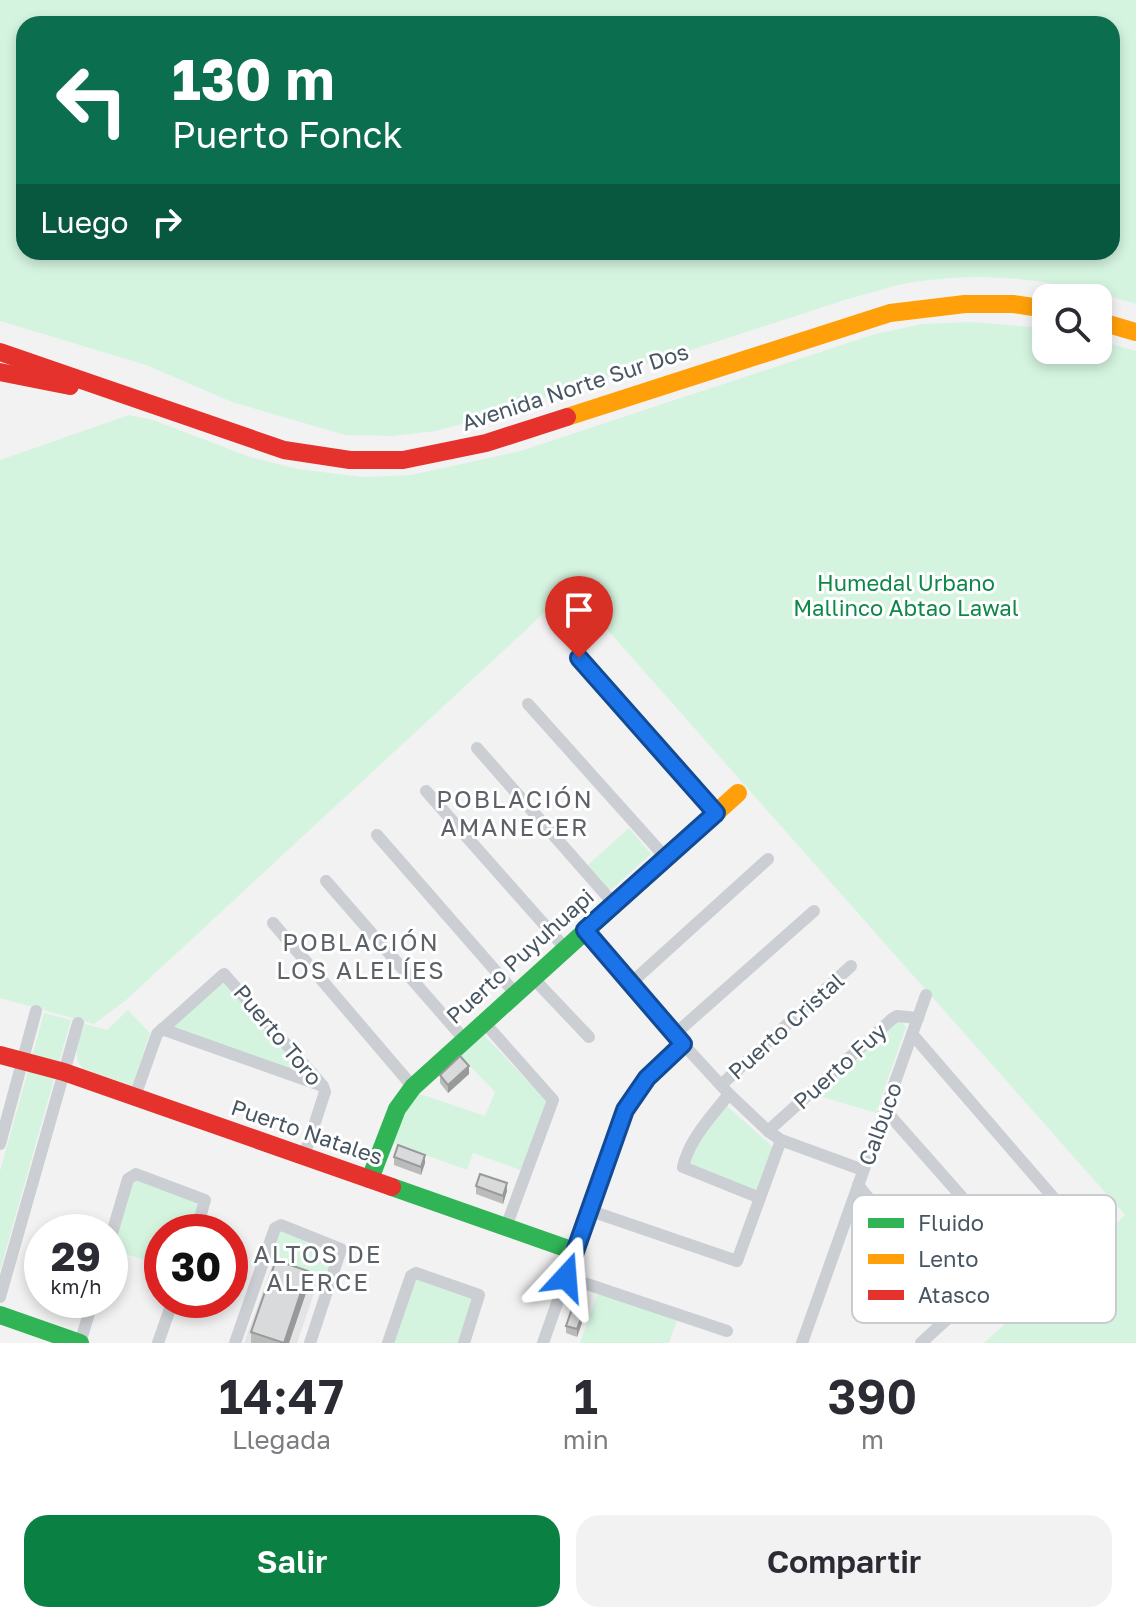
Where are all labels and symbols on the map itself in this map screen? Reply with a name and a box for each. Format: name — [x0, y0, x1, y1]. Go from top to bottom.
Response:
street label: Avenida Norte Sur Dos — [458, 337, 692, 436]
park label: Humedal Urbano Mallinco Abtao Lawal — [793, 569, 1019, 621]
pin — [545, 576, 613, 658]
district label: POBLACIÓN AMANECER — [436, 784, 594, 841]
street label: Puerto Puyuhuapi — [440, 882, 599, 1029]
district label: POBLACIÓN LOS ALELÍES — [276, 927, 446, 984]
street label: Puerto Cristal — [722, 967, 849, 1085]
street label: Puerto Toro — [228, 979, 328, 1091]
street label: Puerto Fuy — [788, 1017, 892, 1114]
street label: Calbuco — [852, 1079, 907, 1169]
street label: Puerto Natales — [228, 1093, 386, 1170]
legend — [852, 1195, 1116, 1323]
text: Fluido — [918, 1209, 984, 1236]
speed limit sign: 30 — [144, 1214, 248, 1318]
position arrow — [524, 1235, 608, 1319]
district label: ALTOS DE ALERCE — [254, 1239, 382, 1296]
text: Lento — [918, 1245, 978, 1272]
text: Atasco — [918, 1281, 990, 1308]

